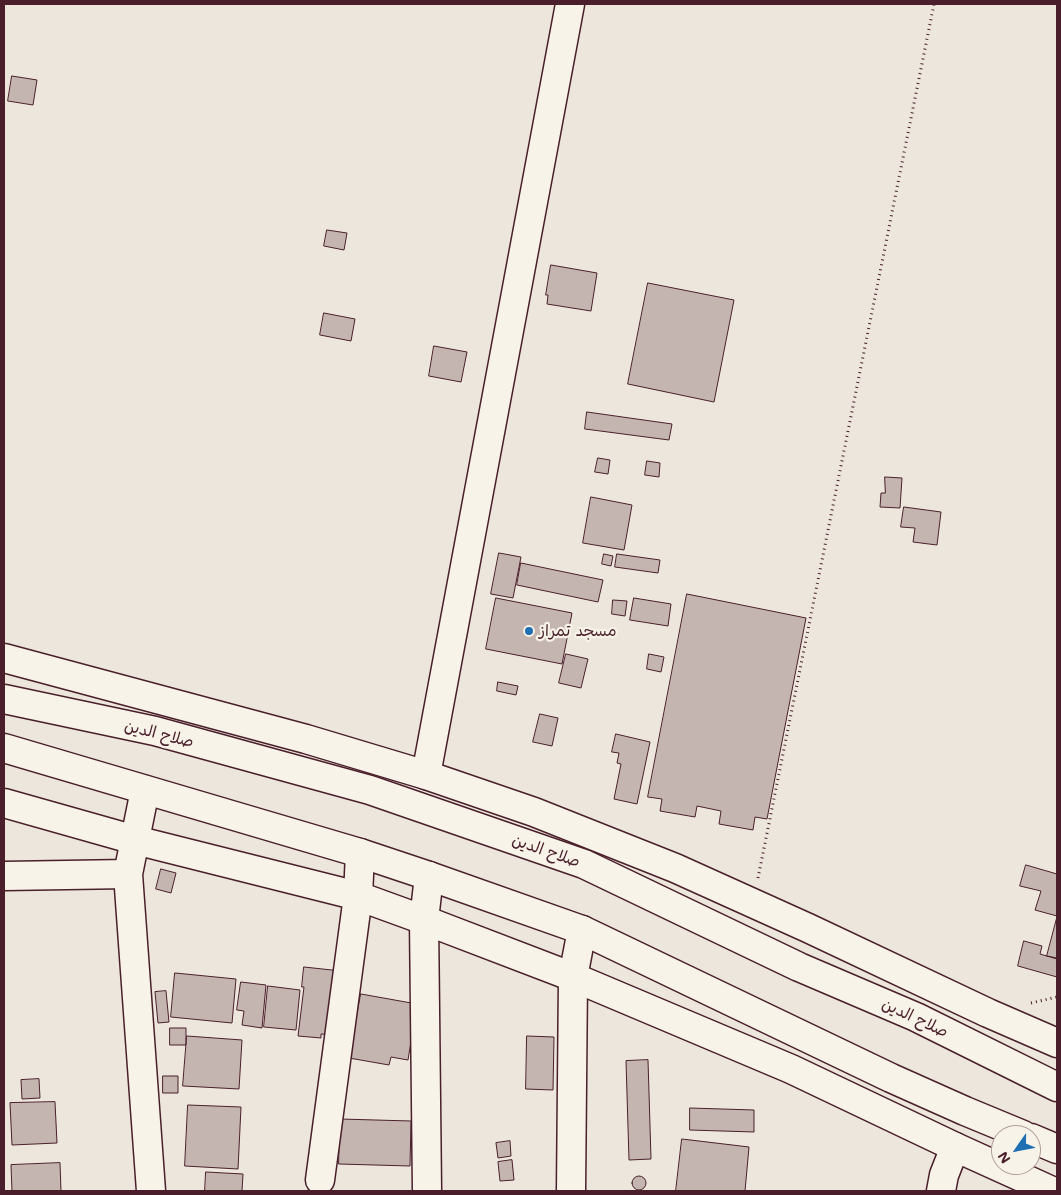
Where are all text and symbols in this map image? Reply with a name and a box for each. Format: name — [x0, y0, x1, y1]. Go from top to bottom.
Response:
place label: مسجد تمراز — [539, 621, 617, 641]
marker: مسجد تمراز — [523, 625, 535, 637]
street label: صلاح الدين — [122, 716, 196, 752]
street label: صلاح الدين — [509, 830, 583, 872]
street label: صلاح الدين — [879, 994, 951, 1042]
north arrow — [991, 1125, 1041, 1175]
text: N — [993, 1148, 1015, 1168]

